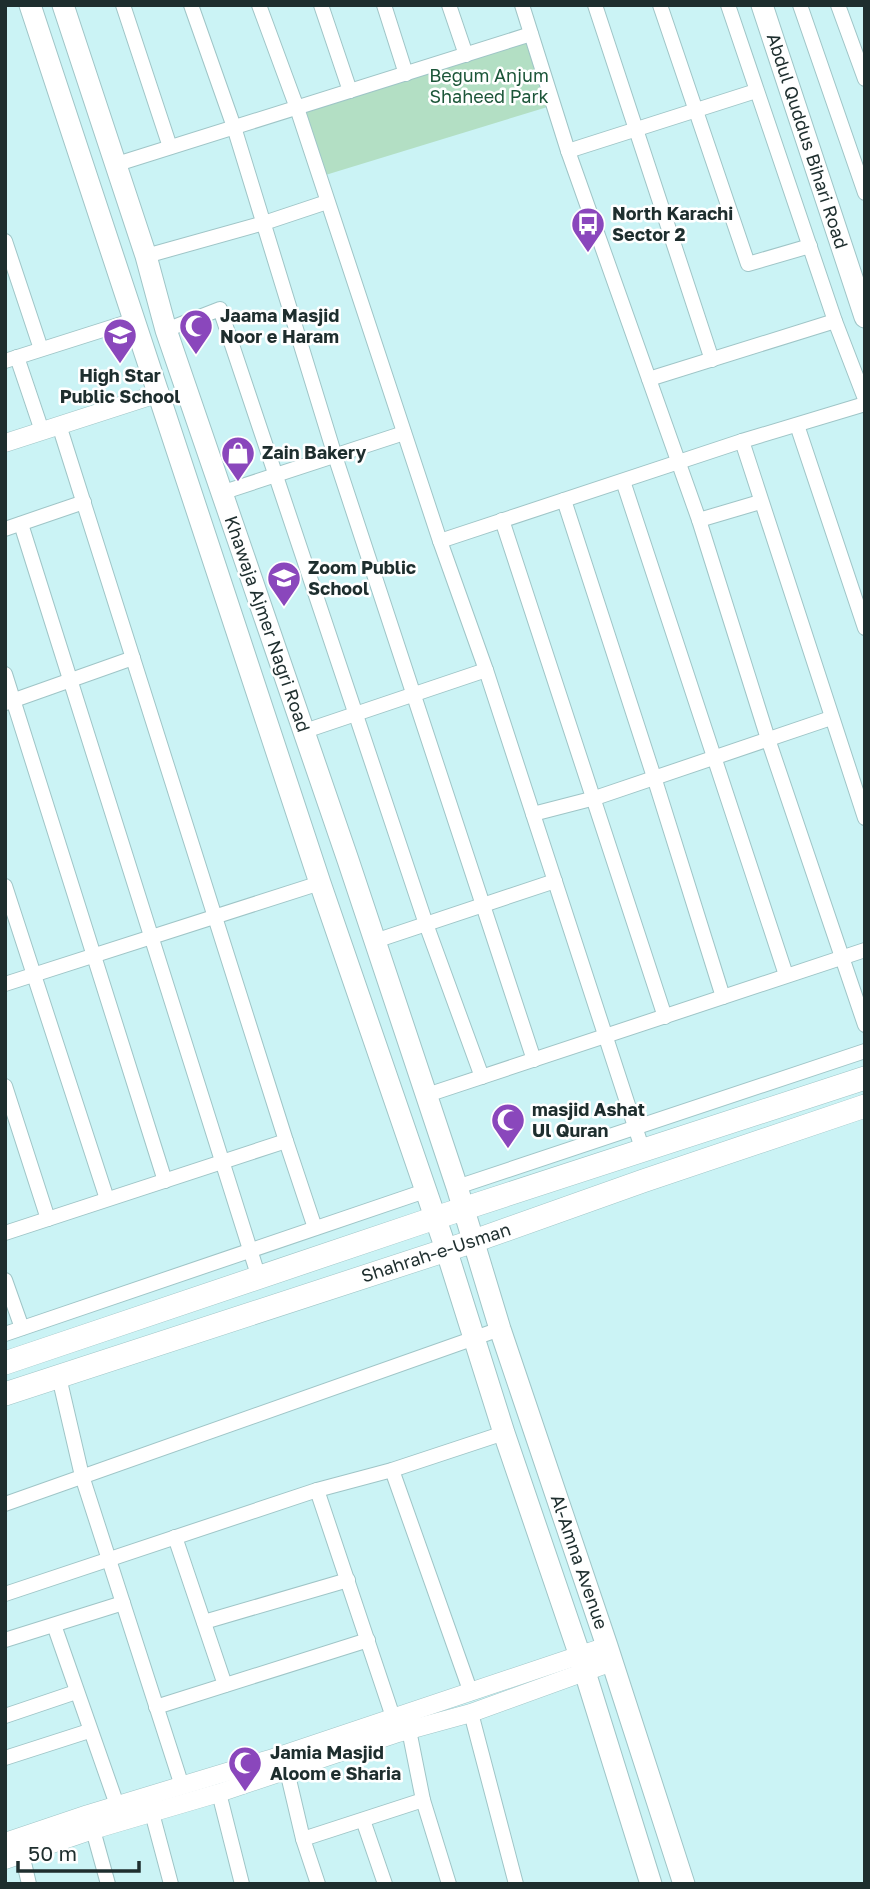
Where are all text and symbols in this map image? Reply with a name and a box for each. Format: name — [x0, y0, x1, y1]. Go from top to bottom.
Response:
street label: Abdul Quddus Bihari Road — [763, 30, 853, 251]
park label: Begum Anjum Shaheed Park — [429, 64, 549, 107]
place label: North Karachi Sector 2 — [612, 202, 733, 245]
bus stop icon: North Karachi Sector 2 — [569, 205, 607, 254]
place label: Jaama Masjid Noor e Haram — [220, 304, 339, 347]
mosque icon: Jaama Masjid Noor e Haram — [177, 307, 215, 356]
school or university icon: High Star Public School — [101, 316, 139, 365]
place label: High Star Public School — [60, 364, 180, 407]
shop icon: Zain Bakery — [219, 434, 257, 483]
place label: Zain Bakery — [262, 441, 366, 463]
street label: Khawaja Ajmer Nagri Road — [221, 513, 315, 735]
place label: Zoom Public School — [308, 556, 416, 599]
school or university icon: Zoom Public School — [265, 559, 303, 608]
place label: masjid Ashat Ul Quran — [532, 1098, 645, 1141]
mosque icon: masjid Ashat Ul Quran — [489, 1101, 527, 1150]
street label: Shahrah-e-Usman — [358, 1218, 513, 1287]
street label: Al-Amna Avenue — [547, 1492, 613, 1632]
place label: Jamia Masjid Aloom e Sharia — [270, 1741, 401, 1784]
mosque icon: Jamia Masjid Aloom e Sharia — [226, 1744, 264, 1793]
scale bar — [18, 1829, 138, 1873]
text: 50 m — [28, 1840, 77, 1866]

